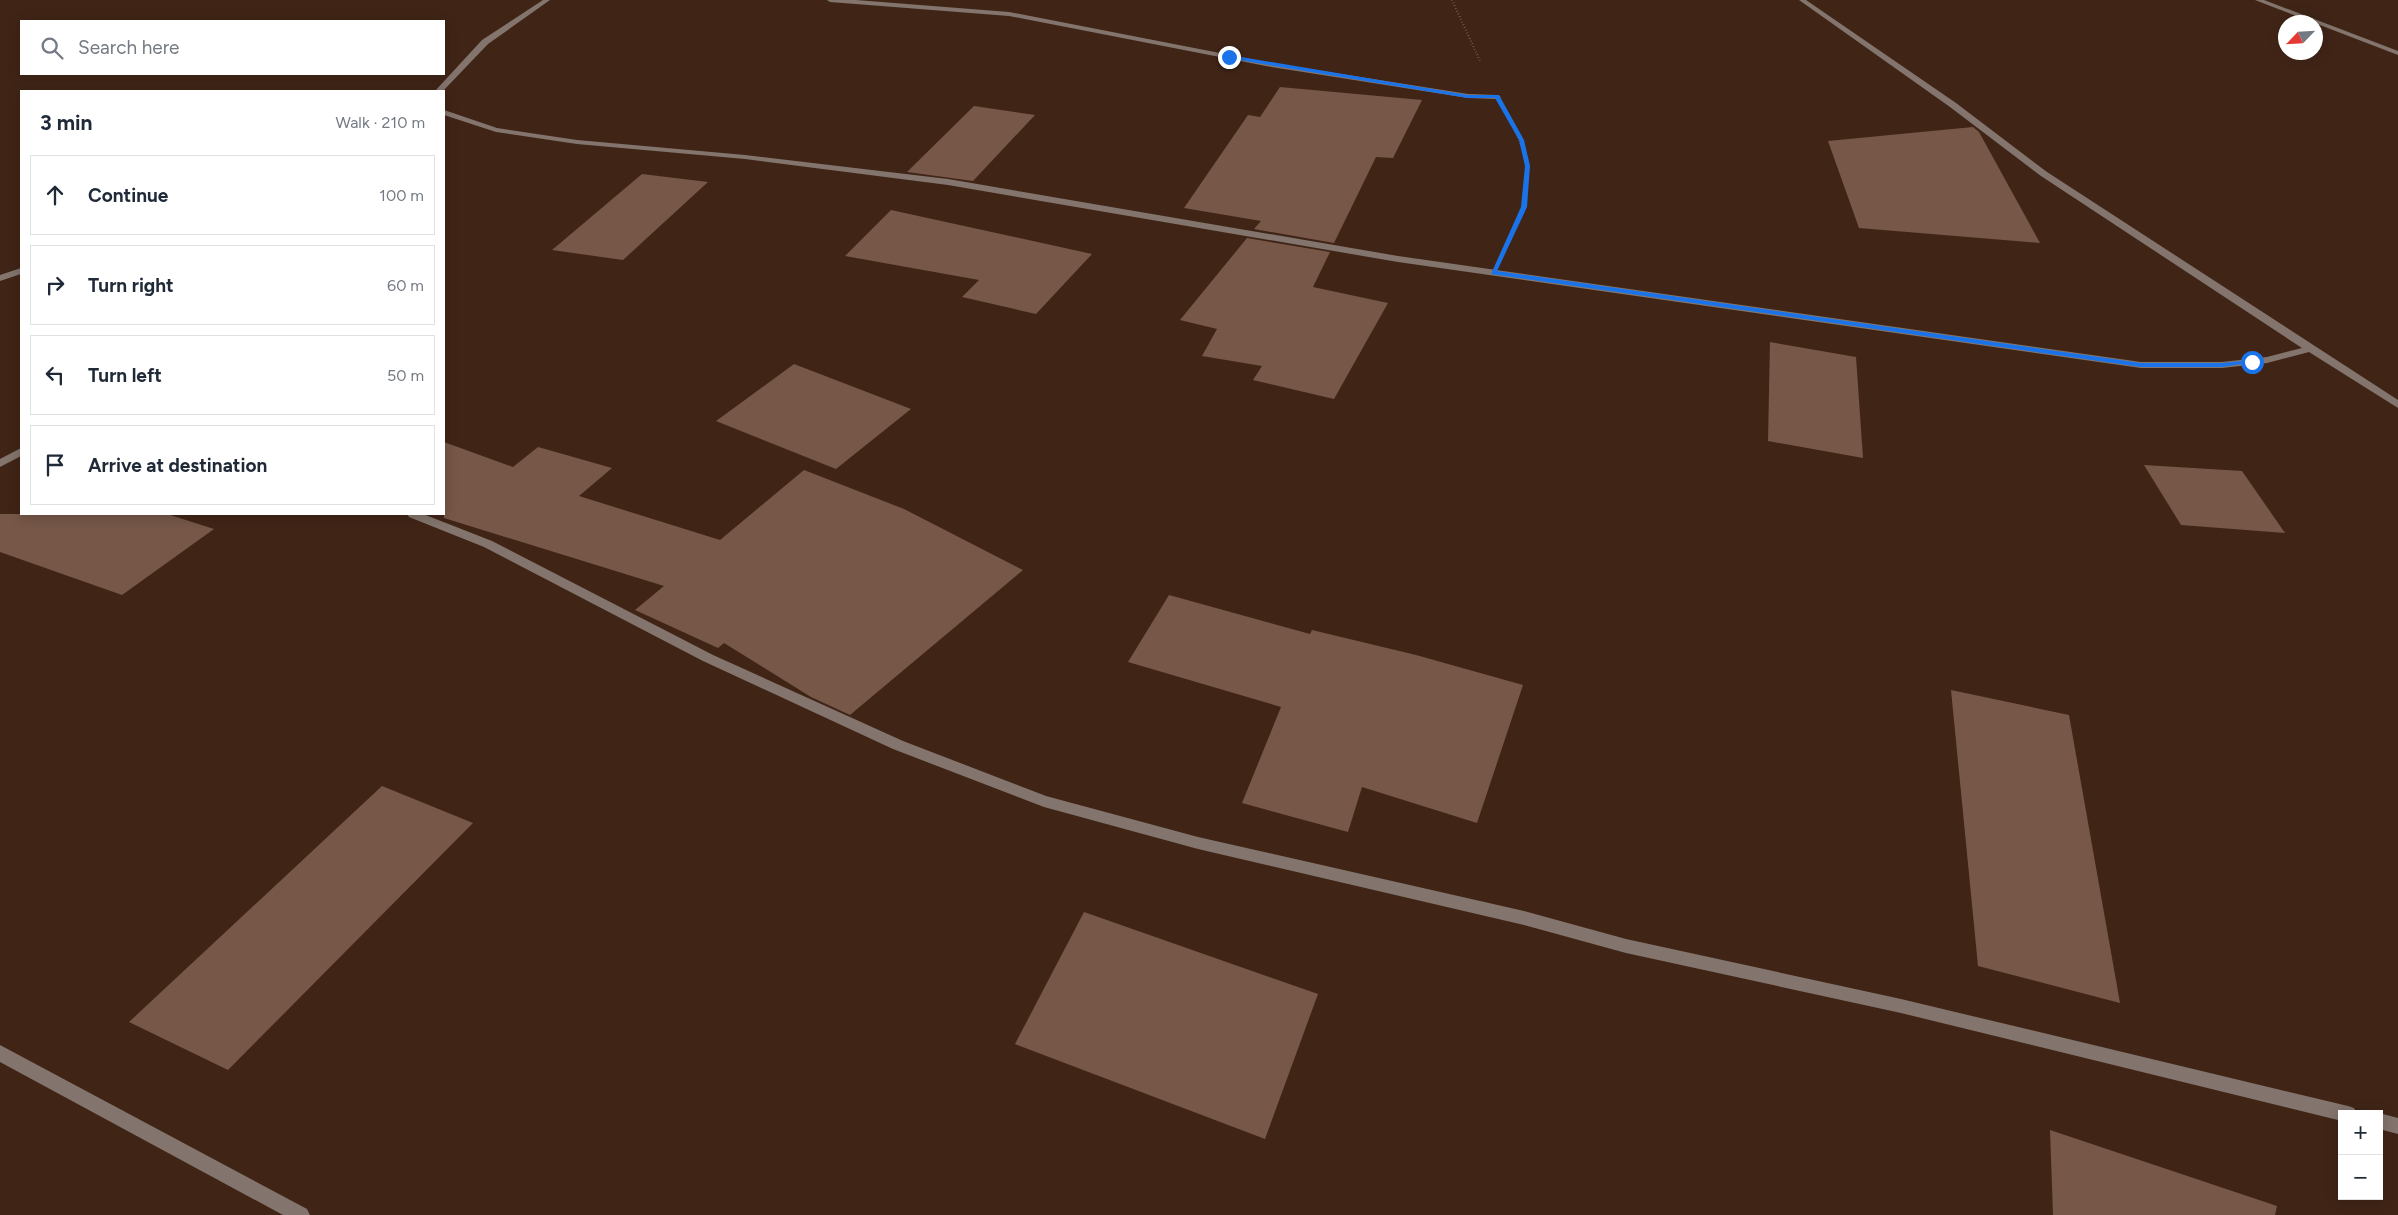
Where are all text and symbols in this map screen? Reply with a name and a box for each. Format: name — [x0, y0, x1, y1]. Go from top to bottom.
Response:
north arrow — [2278, 15, 2323, 60]
search box — [20, 20, 445, 75]
icon: search — [38, 34, 66, 62]
text: Search here — [78, 36, 180, 59]
route end — [1218, 46, 1241, 69]
text: 3 min — [40, 110, 92, 135]
text: Walk · 210 m — [336, 113, 425, 132]
icon: ahead — [41, 181, 69, 209]
text: Continue — [88, 184, 168, 207]
text: 100 m — [379, 186, 424, 205]
icon: right — [41, 271, 69, 299]
text: Turn right — [88, 274, 174, 297]
text: 60 m — [387, 276, 424, 295]
route start — [2241, 351, 2264, 374]
icon: left — [41, 361, 69, 389]
text: Turn left — [88, 364, 162, 387]
text: 50 m — [387, 366, 424, 385]
icon: arrive — [41, 451, 69, 479]
text: Arrive at destination — [88, 454, 267, 477]
map controls — [2338, 1110, 2383, 1200]
button: + — [2338, 1110, 2383, 1155]
button: − — [2338, 1155, 2383, 1200]

